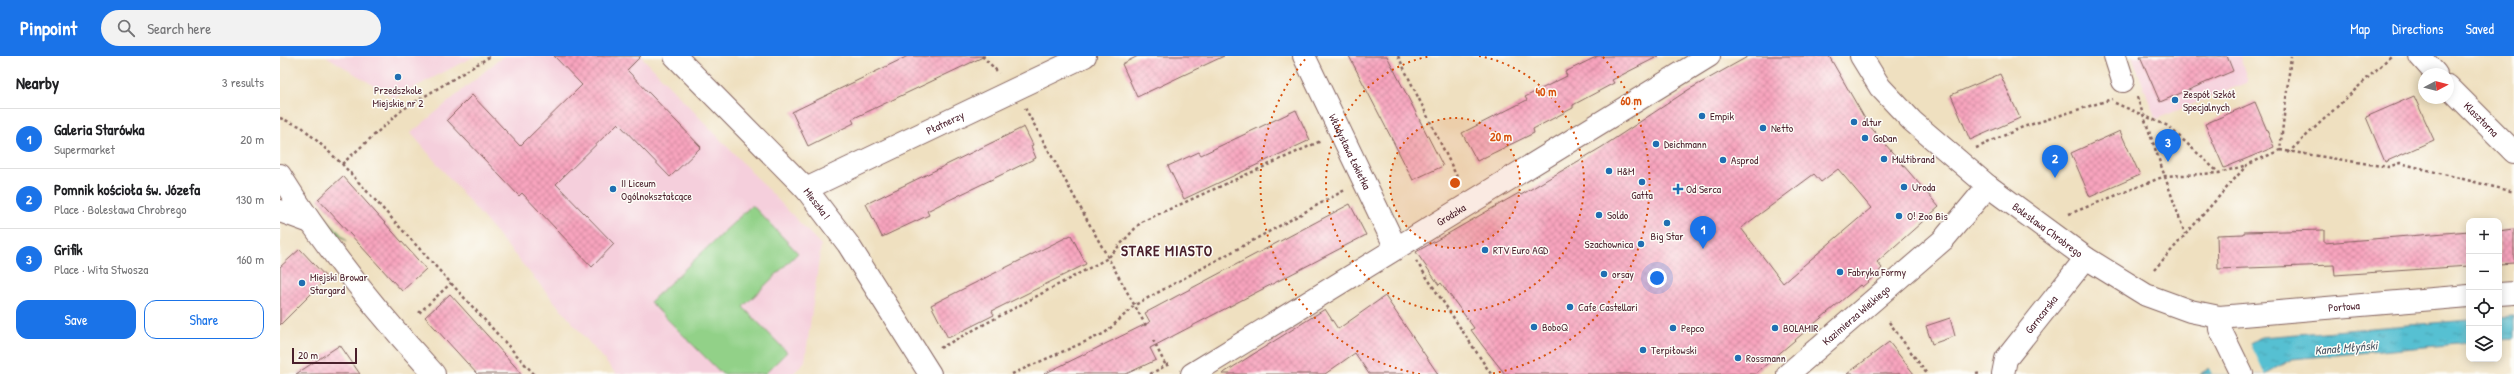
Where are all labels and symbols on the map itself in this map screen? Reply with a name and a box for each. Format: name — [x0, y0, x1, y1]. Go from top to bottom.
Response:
north arrow — [2418, 68, 2454, 104]
marker: Przedszkole Miejskie nr 2 — [393, 72, 403, 82]
place label: Przedszkole Miejskie nr 2 — [372, 83, 424, 110]
text: 40 m — [1536, 83, 1556, 100]
place label: Zespół Szkół Specjalnych — [2183, 87, 2236, 114]
text: 60 m — [1620, 92, 1642, 109]
marker: Zespół Szkół Specjalnych — [2170, 95, 2180, 105]
street label: Klasztorna — [2461, 99, 2502, 140]
street label: Płatnerzy — [924, 108, 967, 138]
place label: Empik — [1710, 109, 1735, 123]
street label: Władysława Łokietka — [1326, 111, 1374, 192]
marker: Empik — [1697, 111, 1707, 121]
place label: altur — [1862, 115, 1882, 129]
marker: altur — [1849, 117, 1859, 127]
place label: Netto — [1771, 121, 1794, 135]
marker: Netto — [1758, 123, 1768, 133]
text: 20 m — [1490, 128, 1512, 145]
pin: 3 — [2155, 129, 2181, 162]
place label: GoDan — [1873, 131, 1897, 145]
marker: GoDan — [1860, 133, 1870, 143]
place label: Deichmann — [1664, 137, 1707, 151]
marker: Deichmann — [1651, 139, 1661, 149]
pin: 2 — [2042, 145, 2068, 178]
place label: Multibrand — [1892, 152, 1935, 166]
place label: Asprod — [1731, 153, 1759, 167]
marker: Multibrand — [1879, 154, 1889, 164]
marker: Asprod — [1718, 155, 1728, 165]
place label: H&M — [1617, 164, 1635, 178]
marker: H&M — [1604, 166, 1614, 176]
place label: II Liceum Ogólnokształcące — [621, 176, 692, 203]
centre of rings — [1448, 176, 1462, 190]
marker: Gatta — [1637, 177, 1647, 187]
place label: Uroda — [1912, 180, 1936, 194]
place label: Od Serca — [1686, 182, 1722, 196]
marker: Uroda — [1899, 182, 1909, 192]
marker: II Liceum Ogólnokształcące — [608, 184, 618, 194]
marker: Od Serca — [1673, 184, 1683, 194]
street label: Mieszka I — [801, 185, 834, 222]
place label: Gatta — [1631, 188, 1653, 202]
street label: Bolesława Chrobrego — [2010, 199, 2086, 261]
street label: Grodzka — [1434, 200, 1469, 229]
place label: Soldo — [1607, 208, 1629, 222]
place label: O! Zoo Bis — [1907, 209, 1948, 223]
marker: Soldo — [1594, 210, 1604, 220]
marker: O! Zoo Bis — [1894, 211, 1904, 221]
pin: 1 — [1690, 216, 1716, 249]
marker: Big Star — [1662, 218, 1672, 228]
place label: Big Star — [1651, 229, 1684, 243]
place label: Szachownica — [1585, 237, 1634, 251]
marker: Szachownica — [1636, 239, 1646, 249]
district label: STARE MIASTO — [1121, 240, 1213, 261]
place label: RTV Euro AGD — [1493, 243, 1549, 257]
marker: RTV Euro AGD — [1480, 245, 1490, 255]
place label: Fabryka Formy — [1847, 265, 1907, 279]
place label: orsay — [1612, 267, 1634, 281]
marker: Fabryka Formy — [1835, 267, 1845, 277]
your location — [1647, 268, 1667, 288]
marker: orsay — [1599, 269, 1609, 279]
place label: Miejski Browar Stargard — [310, 270, 368, 297]
marker: Miejski Browar Stargard — [297, 278, 307, 288]
street label: Kazimierza Wielkiego — [1819, 282, 1893, 348]
street label: Garncarska — [2022, 292, 2061, 336]
street label: Portowa — [2328, 298, 2361, 315]
place label: Cafe Castellari — [1578, 300, 1638, 314]
marker: Cafe Castellari — [1565, 302, 1575, 312]
place label: BoboQ — [1542, 320, 1568, 334]
place label: Pepco — [1681, 321, 1705, 335]
place label: BOLAMIR — [1783, 321, 1818, 335]
marker: BoboQ — [1529, 322, 1539, 332]
marker: Pepco — [1668, 323, 1678, 333]
marker: BOLAMIR — [1770, 323, 1780, 333]
water label: Kanał Młyński — [2314, 336, 2379, 359]
place label: Terpiłowski — [1651, 343, 1697, 357]
marker: Terpiłowski — [1638, 345, 1648, 355]
scale bar — [292, 346, 357, 365]
place label: Rossmann — [1746, 351, 1786, 365]
marker: Rossmann — [1733, 353, 1743, 363]

